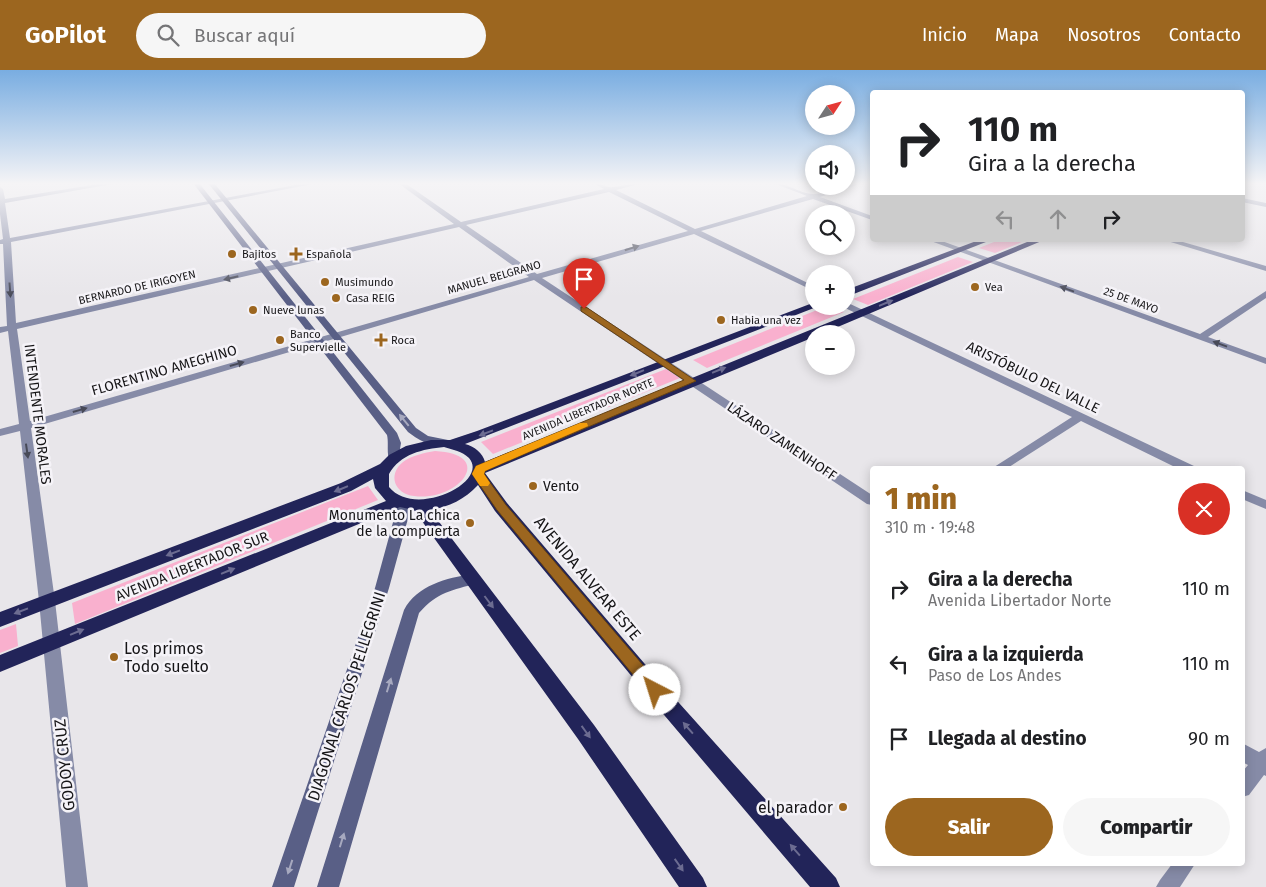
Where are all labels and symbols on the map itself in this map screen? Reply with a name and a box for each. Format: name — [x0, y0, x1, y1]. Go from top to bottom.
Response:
north arrow — [805, 85, 855, 135]
one-way arrow — [625, 244, 640, 252]
marker: Bajitos — [226, 248, 238, 260]
place label: Bajitos — [242, 248, 276, 261]
marker: Española — [290, 248, 302, 260]
place label: Española — [306, 248, 351, 261]
street label: MANUEL BELGRANO — [446, 258, 542, 297]
pin — [563, 258, 605, 309]
street label: BERNARDO DE IRIGOYEN — [77, 268, 197, 307]
one-way arrow — [224, 274, 239, 282]
marker: Musimundo — [319, 276, 331, 288]
place label: Musimundo — [335, 276, 393, 289]
marker: Vea — [969, 281, 981, 293]
place label: Vea — [985, 281, 1003, 294]
one-way arrow — [6, 282, 14, 298]
one-way arrow — [1059, 285, 1074, 293]
street label: 25 DE MAYO — [1102, 285, 1160, 316]
marker: Casa REIG — [330, 292, 342, 304]
place label: Casa REIG — [346, 292, 395, 305]
one-way arrow — [878, 298, 893, 306]
marker: Nueve lunas — [247, 304, 259, 316]
place label: Nueve lunas — [263, 304, 324, 317]
marker: Habia una vez — [715, 314, 727, 326]
place label: Habia una vez — [731, 314, 801, 327]
place label: Banco Supervielle — [290, 328, 346, 354]
marker: Banco Supervielle — [274, 334, 286, 346]
marker: Roca — [375, 334, 387, 346]
place label: Roca — [391, 334, 415, 347]
street label: ARISTÓBULO DEL VALLE — [963, 337, 1103, 417]
one-way arrow — [1212, 340, 1227, 348]
street label: FLORENTINO AMEGHINO — [89, 342, 239, 399]
street label: INTENDENTE MORALES — [20, 343, 55, 486]
one-way arrow — [229, 360, 244, 368]
one-way arrow — [711, 365, 726, 373]
one-way arrow — [629, 369, 644, 377]
street label: AVENIDA LIBERTADOR NORTE — [520, 376, 656, 443]
street label: LÁZARO ZAMENHOFF — [724, 398, 840, 484]
one-way arrow — [73, 405, 88, 413]
one-way arrow — [398, 413, 409, 426]
one-way arrow — [478, 429, 493, 437]
one-way arrow — [24, 444, 32, 460]
place label: Vento — [543, 478, 579, 495]
marker: Vento — [527, 480, 539, 492]
one-way arrow — [334, 485, 348, 493]
place label: Monumento La chica de la compuerta — [329, 507, 460, 540]
street label: AVENIDA ALVEAR ESTE — [530, 513, 645, 644]
marker: Monumento La chica de la compuerta — [464, 517, 476, 529]
street label: AVENIDA LIBERTADOR SUR — [113, 528, 272, 605]
one-way arrow — [165, 549, 180, 557]
one-way arrow — [221, 566, 235, 574]
street label: DIAGONAL CARLOS PELLEGRINI — [304, 589, 389, 803]
one-way arrow — [484, 595, 494, 608]
one-way arrow — [14, 608, 29, 615]
one-way arrow — [70, 627, 85, 635]
place label: Los primos Todo suelto — [124, 639, 209, 676]
marker: Los primos Todo suelto — [108, 651, 120, 663]
position arrow — [628, 663, 680, 715]
one-way arrow — [385, 677, 393, 692]
street label: GODOY CRUZ — [50, 718, 79, 812]
one-way arrow — [683, 722, 694, 735]
one-way arrow — [581, 725, 591, 739]
place label: el parador — [758, 798, 834, 817]
marker: el parador — [837, 801, 849, 813]
one-way arrow — [338, 833, 346, 848]
one-way arrow — [790, 844, 801, 857]
one-way arrow — [674, 858, 684, 872]
one-way arrow — [286, 860, 293, 875]

